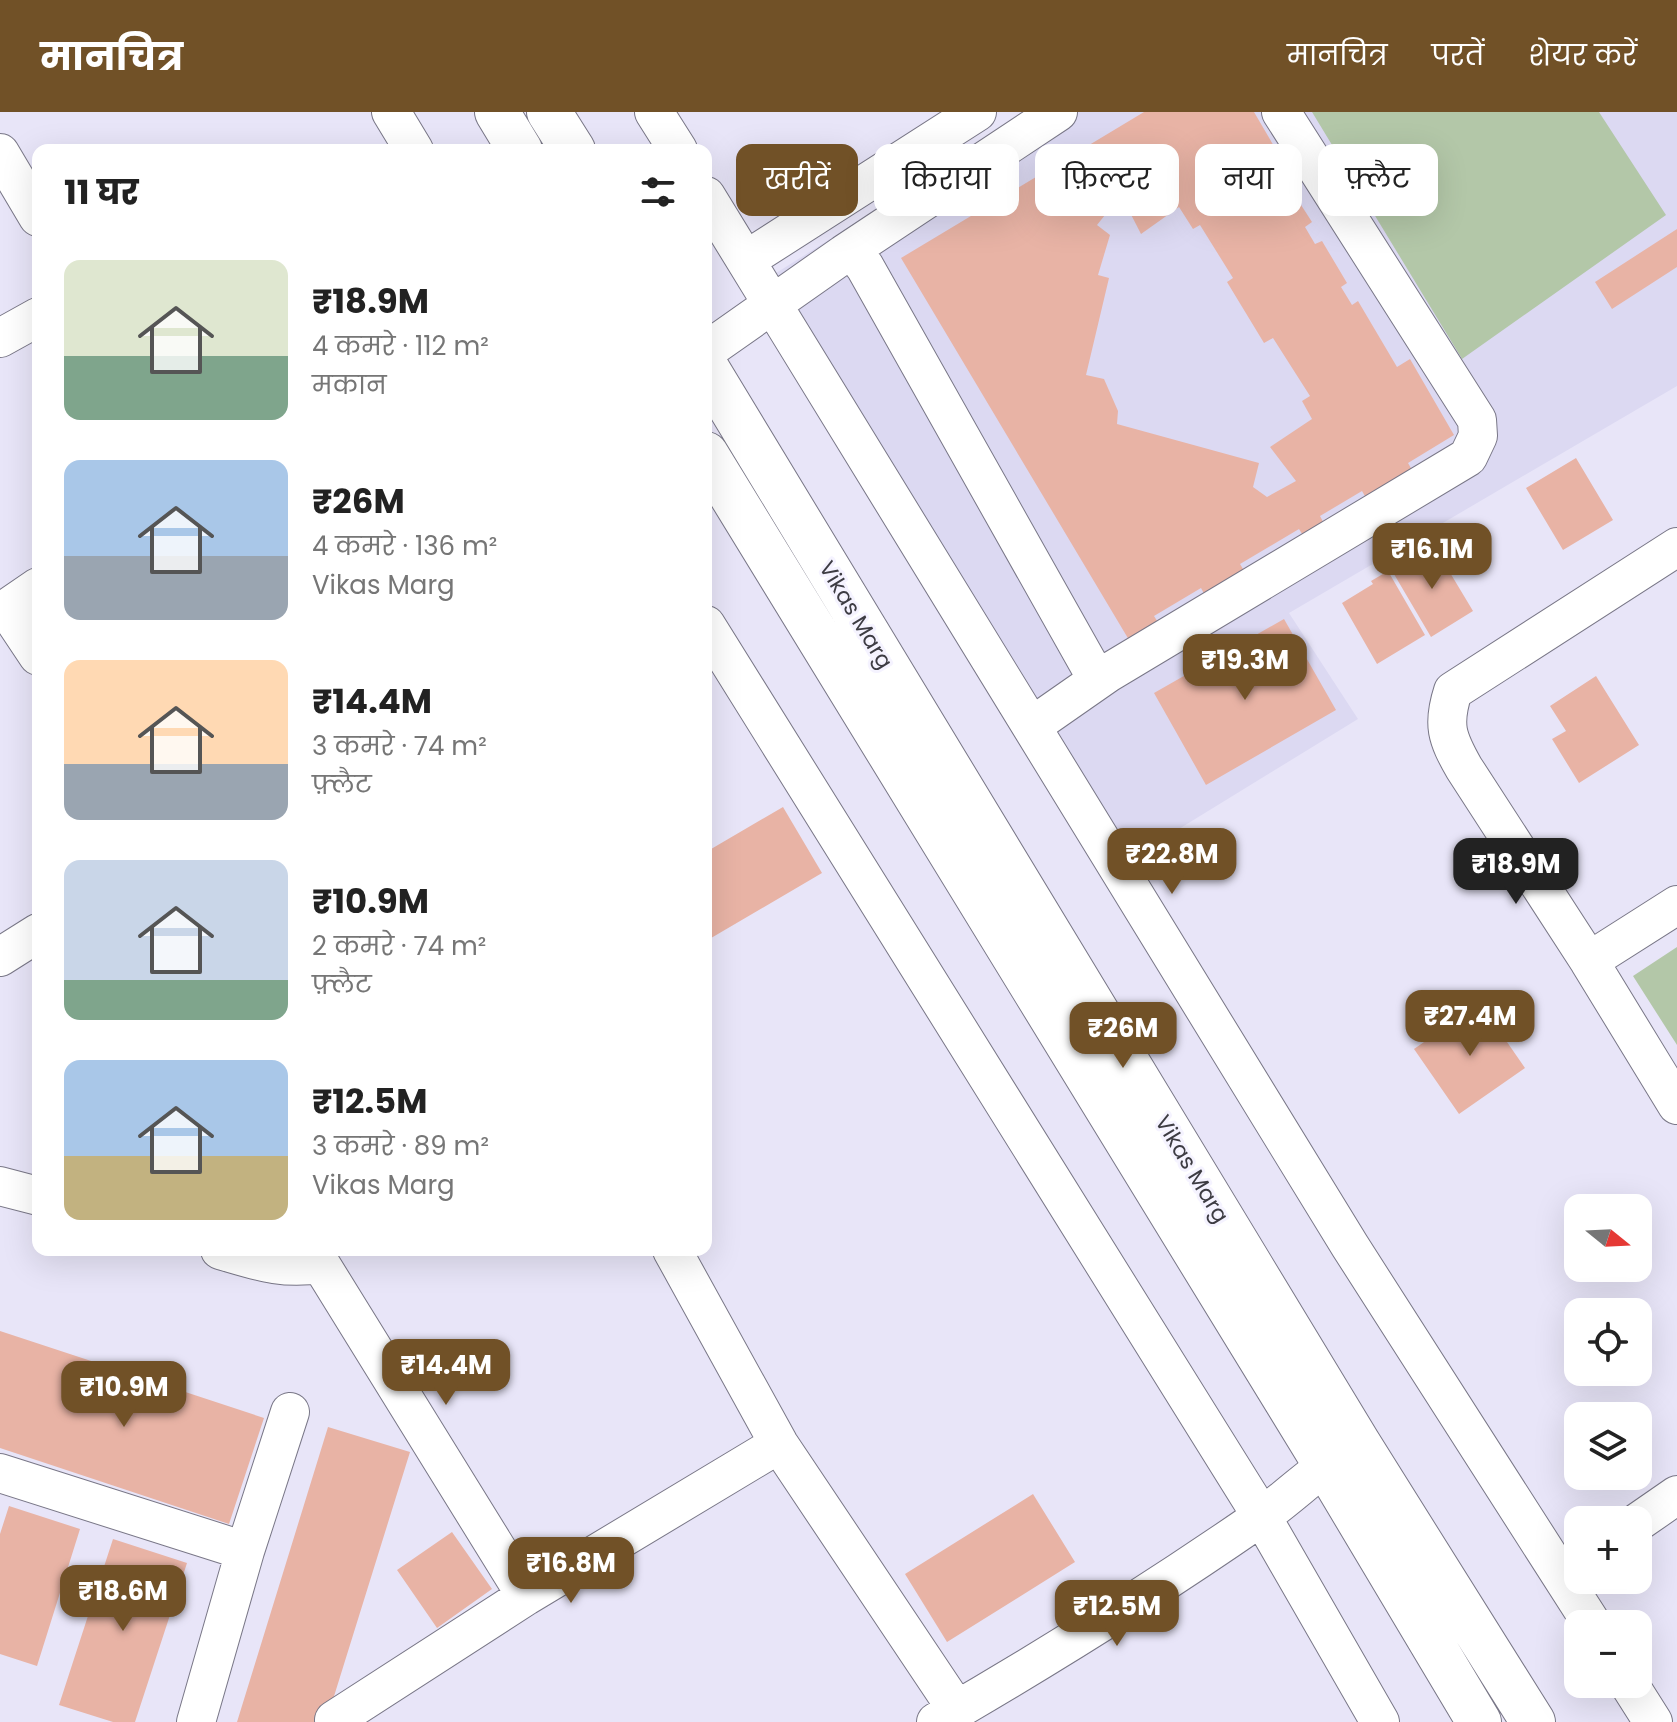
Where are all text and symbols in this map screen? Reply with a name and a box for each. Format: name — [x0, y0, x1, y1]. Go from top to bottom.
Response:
text: मानचित्र — [40, 30, 183, 83]
text: मानचित्र — [1287, 36, 1388, 75]
text: परतें — [1432, 36, 1484, 75]
text: शेयर करें — [1528, 36, 1637, 75]
chip: खरीदें — [736, 144, 858, 216]
chip: किराया — [874, 144, 1019, 216]
chip: फ़िल्टर — [1035, 144, 1179, 216]
chip: नया — [1195, 144, 1302, 216]
chip: फ़्लैट — [1318, 144, 1438, 216]
text: 11 घर — [64, 168, 139, 216]
icon: filters — [636, 170, 680, 214]
text: ₹18.9M — [312, 277, 429, 325]
icon: home — [128, 292, 224, 388]
text: 4 कमरे · 112 m² — [312, 328, 489, 364]
text: मकान — [312, 367, 386, 403]
text: ₹26M — [312, 477, 405, 525]
icon: home — [128, 492, 224, 588]
pin: ₹16.1M — [1367, 523, 1497, 591]
text: 4 कमरे · 136 m² — [312, 528, 497, 564]
text: ₹16.1M — [1391, 531, 1473, 567]
street label: Vikas Marg — [812, 555, 900, 675]
text: Vikas Marg — [312, 567, 455, 603]
pin: ₹19.3M — [1180, 634, 1310, 702]
text: ₹19.3M — [1201, 642, 1289, 678]
text: ₹14.4M — [312, 677, 432, 725]
icon: home — [128, 692, 224, 788]
text: 3 कमरे · 74 m² — [312, 728, 487, 764]
text: फ़्लैट — [312, 767, 372, 803]
pin: ₹22.8M — [1107, 828, 1237, 896]
text: ₹22.8M — [1125, 836, 1219, 872]
pin: ₹18.9M — [1451, 838, 1581, 906]
text: ₹18.9M — [1471, 846, 1561, 882]
text: ₹10.9M — [312, 877, 429, 925]
icon: home — [128, 892, 224, 988]
text: 2 कमरे · 74 m² — [312, 928, 486, 964]
text: फ़्लैट — [312, 967, 372, 1003]
pin: ₹27.4M — [1405, 990, 1535, 1058]
text: ₹27.4M — [1423, 998, 1517, 1034]
pin: ₹26M — [1076, 1002, 1170, 1070]
text: ₹26M — [1088, 1010, 1158, 1046]
text: ₹12.5M — [312, 1077, 427, 1125]
icon: home — [128, 1092, 224, 1188]
street label: Vikas Marg — [1148, 1109, 1236, 1229]
text: 3 कमरे · 89 m² — [312, 1128, 489, 1164]
text: Vikas Marg — [312, 1167, 455, 1203]
north arrow — [1564, 1194, 1652, 1282]
map controls — [1564, 1194, 1652, 1698]
button: locate — [1564, 1298, 1652, 1386]
pin: ₹14.4M — [381, 1339, 511, 1407]
text: ₹14.4M — [400, 1347, 492, 1383]
pin: ₹10.9M — [59, 1361, 189, 1429]
text: ₹10.9M — [79, 1369, 169, 1405]
button: layers — [1564, 1402, 1652, 1490]
button: + — [1564, 1506, 1652, 1594]
pin: ₹16.8M — [506, 1537, 636, 1605]
text: ₹16.8M — [526, 1545, 616, 1581]
pin: ₹18.6M — [58, 1565, 188, 1633]
text: ₹18.6M — [78, 1573, 168, 1609]
pin: ₹12.5M — [1052, 1580, 1182, 1648]
text: ₹12.5M — [1073, 1588, 1161, 1624]
button: − — [1564, 1610, 1652, 1698]

